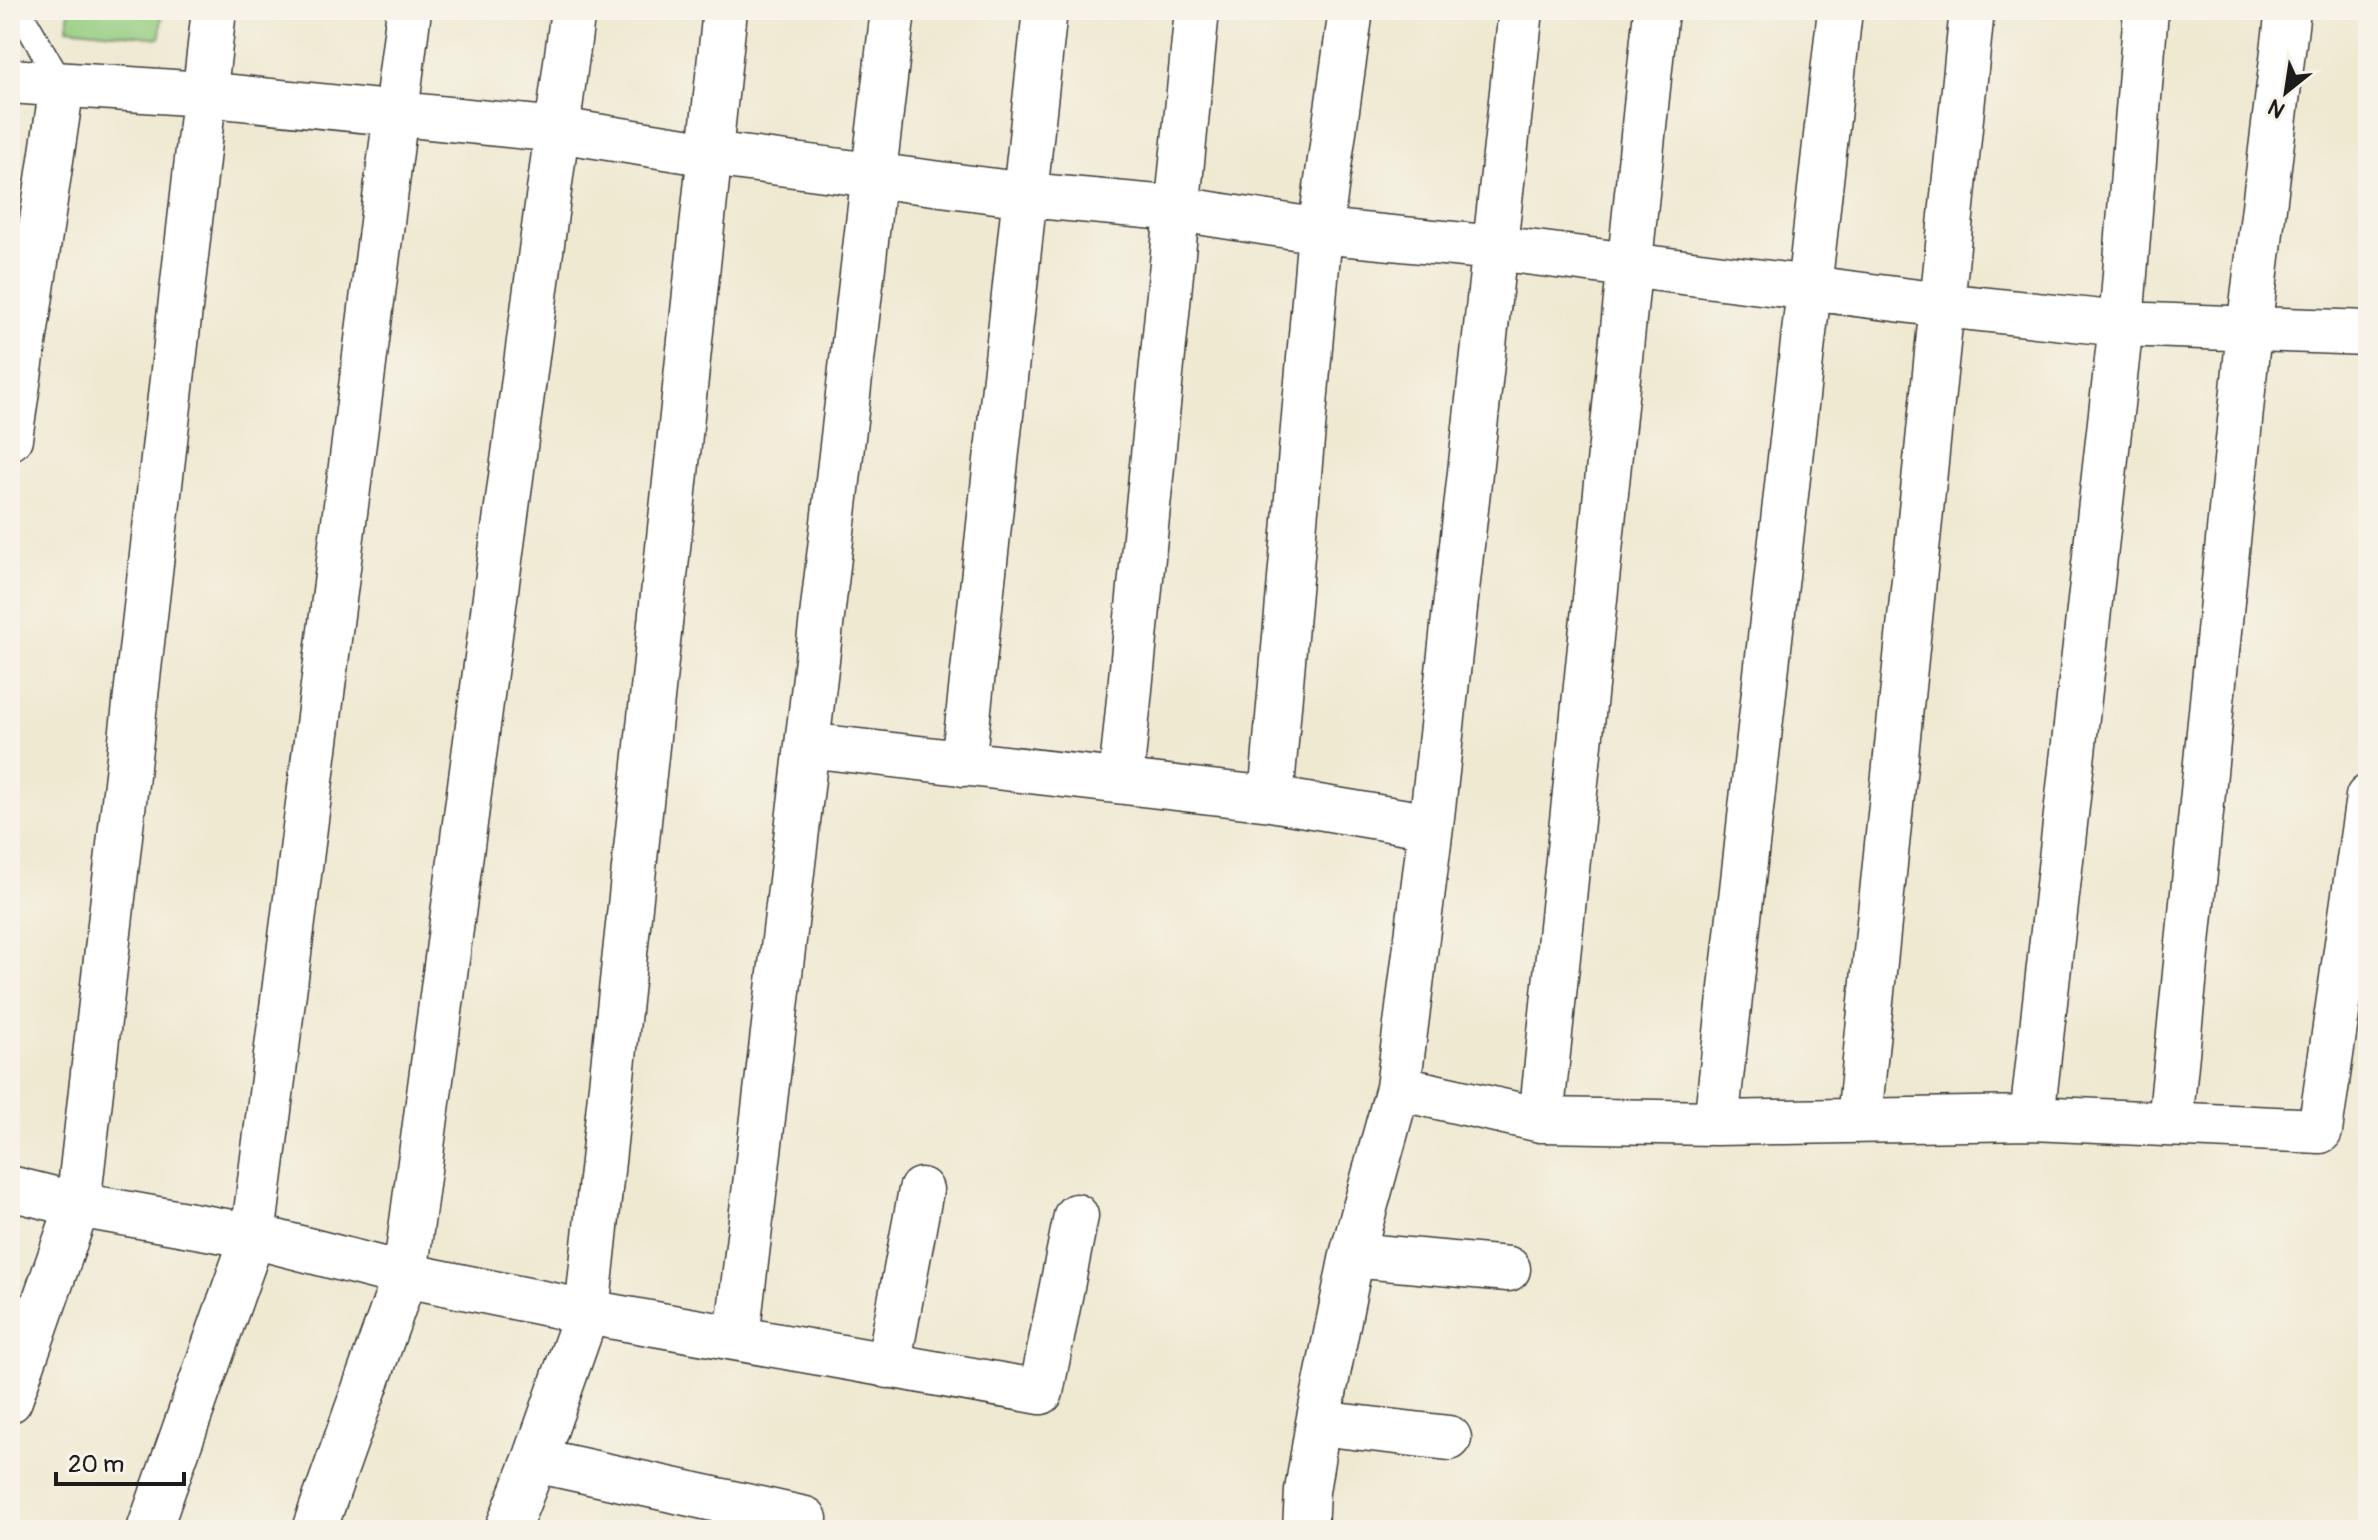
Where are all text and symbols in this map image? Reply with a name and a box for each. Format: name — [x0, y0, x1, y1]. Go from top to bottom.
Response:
north arrow — [2246, 52, 2326, 132]
text: N — [2263, 93, 2290, 124]
scale bar — [56, 1436, 184, 1486]
text: 20 m — [68, 1450, 124, 1479]

